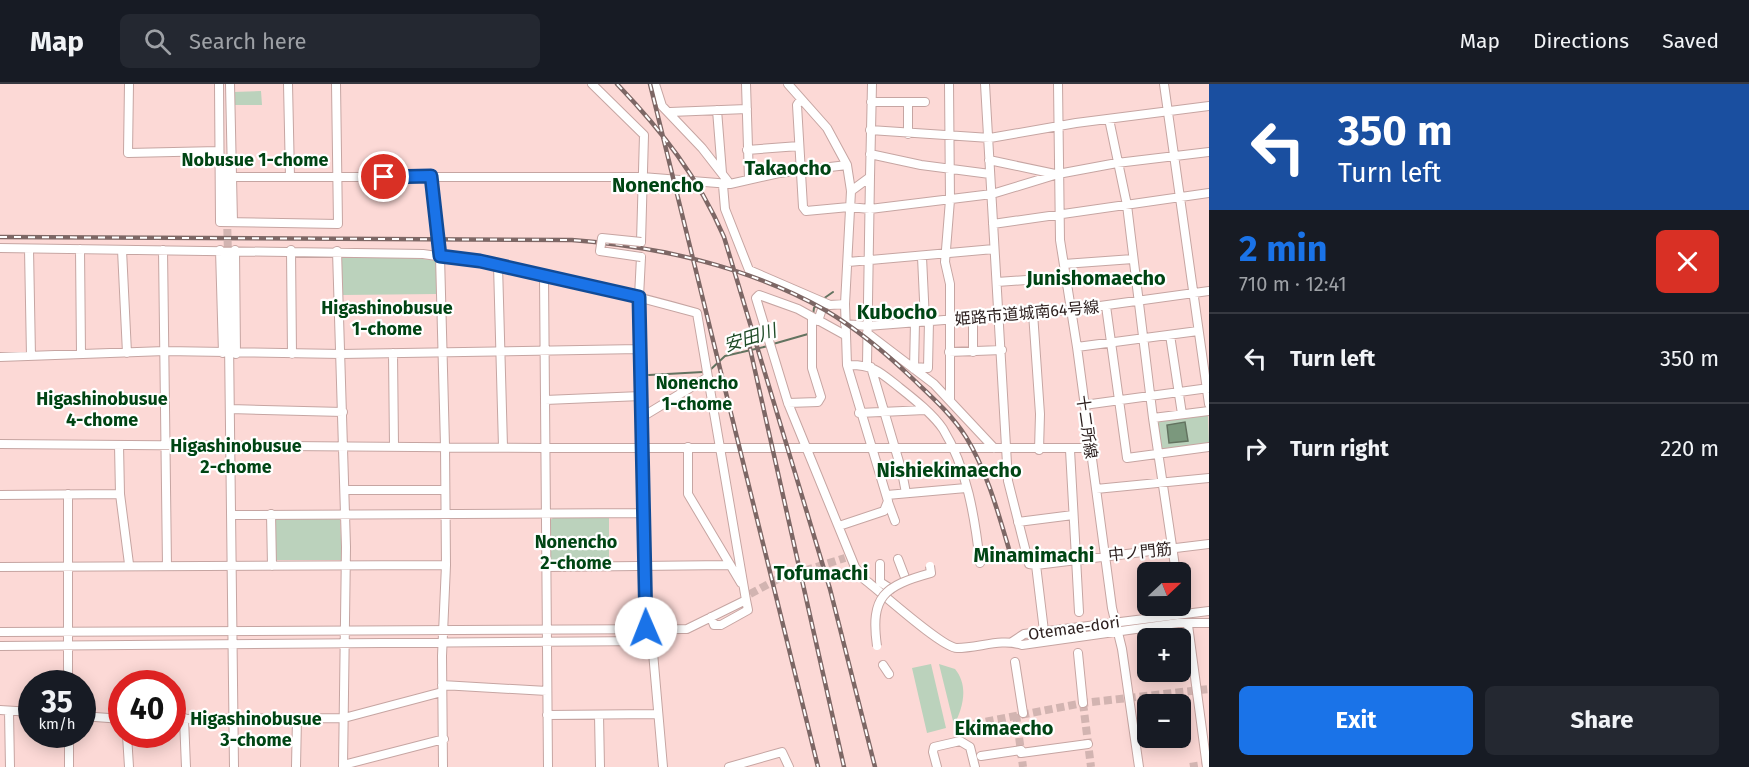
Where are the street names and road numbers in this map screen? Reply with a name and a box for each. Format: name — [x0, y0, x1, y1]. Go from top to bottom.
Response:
street label: 姫路市道城南64号線 — [954, 297, 1100, 329]
street label: 十二所線 — [1073, 394, 1101, 460]
street label: 中ノ門筋 — [1107, 539, 1173, 565]
street label: Otemae-dori — [1027, 612, 1121, 644]

